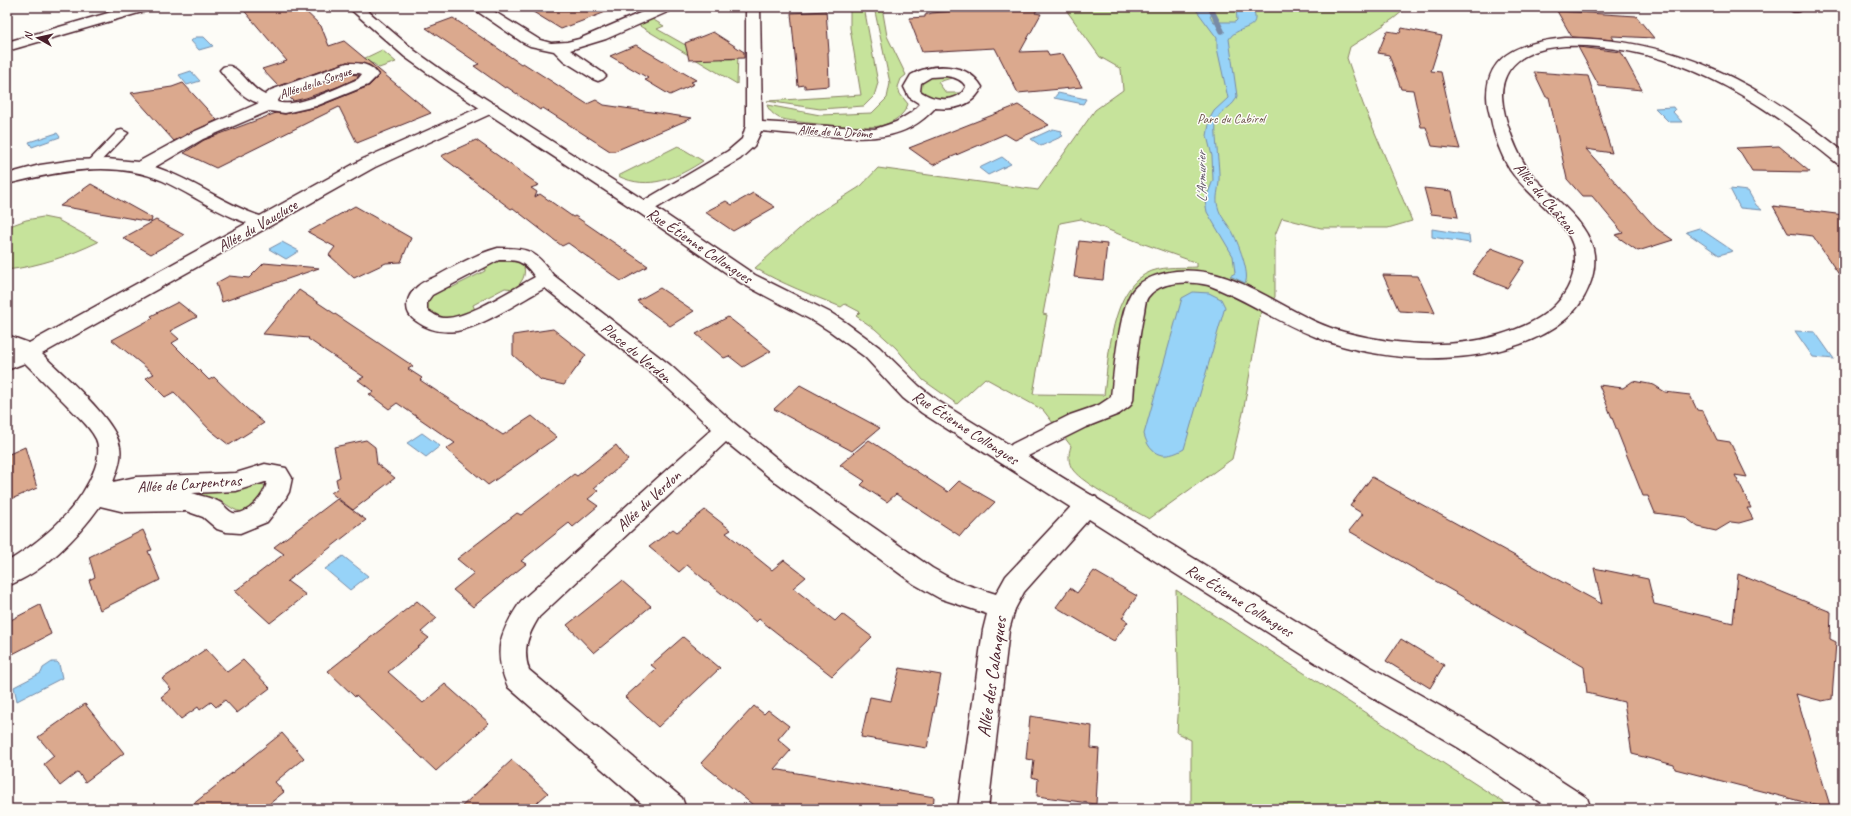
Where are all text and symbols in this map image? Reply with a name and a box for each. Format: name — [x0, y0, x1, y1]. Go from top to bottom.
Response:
north arrow — [18, 18, 58, 58]
text: N — [21, 30, 36, 41]
street label: Allée de la Sorgue — [277, 63, 354, 103]
park label: Parc du Cabirol — [1197, 111, 1268, 127]
street label: Allée de la Drôme — [798, 122, 873, 142]
water label: L'Armurier — [1193, 149, 1210, 202]
street label: Allée du Château — [1509, 158, 1582, 240]
street label: Allée du Vaucluse — [214, 194, 302, 257]
street label: Rue Étienne Collongues — [643, 203, 757, 289]
street label: Place du Verdon — [597, 318, 677, 388]
street label: Rue Étienne Collongues — [909, 386, 1024, 470]
street label: Allée du Verdon — [612, 465, 686, 536]
street label: Allée de Carpentras — [136, 470, 243, 498]
street label: Rue Étienne Collongues — [1182, 560, 1298, 643]
street label: Allée des Calanques — [972, 614, 1013, 739]

